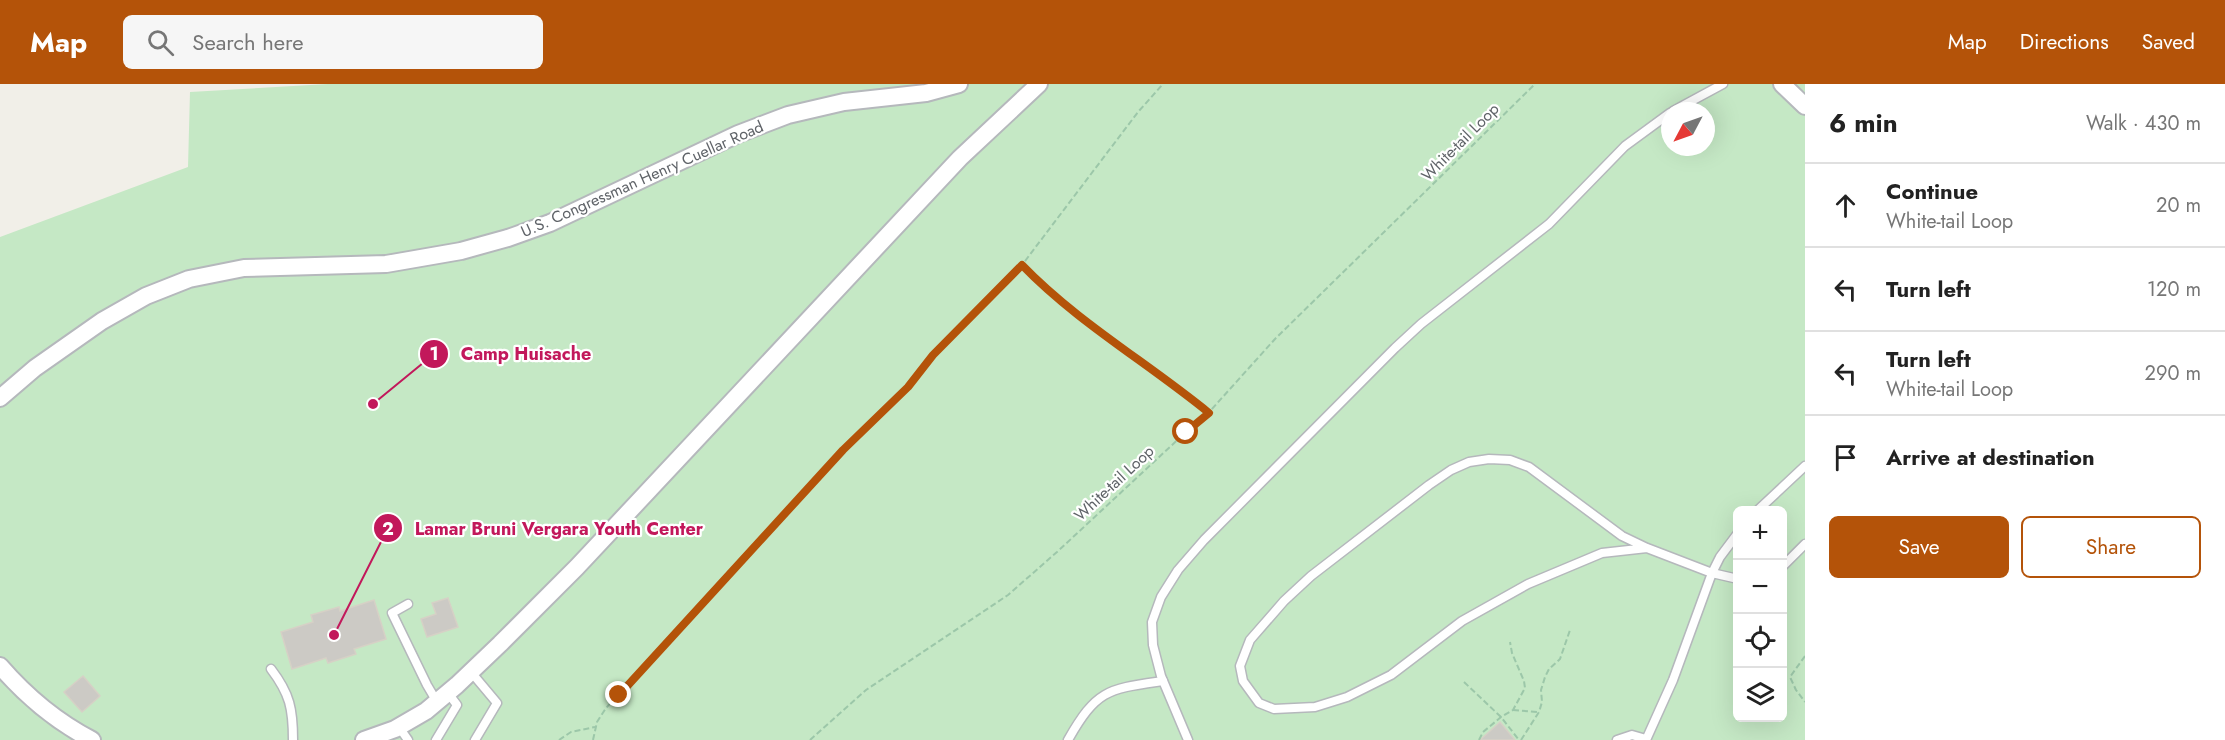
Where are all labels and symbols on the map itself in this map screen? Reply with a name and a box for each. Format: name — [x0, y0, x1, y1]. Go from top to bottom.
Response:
street label: White-tail Loop — [1416, 98, 1504, 186]
north arrow — [1661, 102, 1715, 156]
street label: U.S. Congressman Henry Cuellar Road — [517, 115, 767, 243]
callout: Camp Huisache — [419, 336, 603, 372]
text: 1 — [429, 341, 439, 367]
text: Camp Huisache — [461, 341, 591, 367]
route start — [1172, 418, 1198, 444]
street label: White-tail Loop — [1069, 440, 1159, 526]
callout: Lamar Bruni Vergara Youth Center — [373, 510, 715, 546]
text: 2 — [382, 516, 394, 542]
text: Lamar Bruni Vergara Youth Center — [415, 516, 704, 542]
route end — [605, 681, 631, 707]

